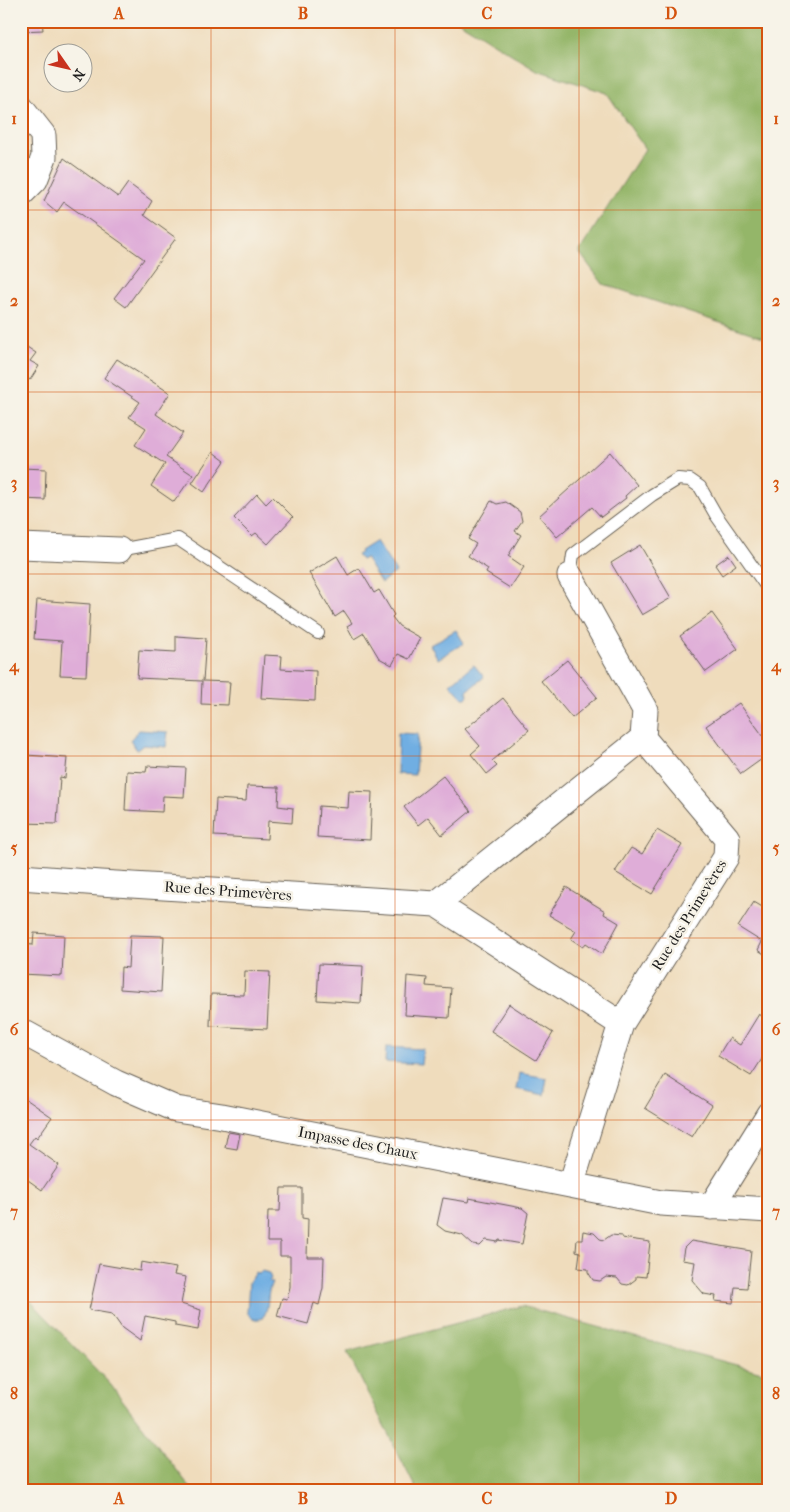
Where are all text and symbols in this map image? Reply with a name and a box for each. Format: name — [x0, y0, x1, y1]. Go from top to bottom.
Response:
text: A — [113, 4, 125, 23]
text: B — [298, 4, 308, 23]
text: C — [482, 4, 493, 23]
text: D — [665, 4, 677, 23]
north arrow — [42, 42, 92, 92]
text: N — [68, 66, 88, 84]
text: 1 — [11, 109, 17, 128]
text: 1 — [773, 109, 779, 128]
text: 2 — [10, 291, 18, 310]
text: 2 — [772, 291, 780, 310]
text: 3 — [11, 473, 17, 493]
text: 3 — [773, 473, 779, 493]
text: 4 — [8, 656, 20, 676]
text: 4 — [770, 656, 782, 676]
text: 5 — [11, 838, 18, 857]
text: 5 — [773, 838, 780, 857]
street label: Rue des Primevères — [648, 856, 731, 974]
street label: Rue des Primevères — [164, 878, 293, 904]
text: 6 — [10, 1020, 19, 1039]
text: 6 — [772, 1020, 781, 1039]
street label: Impasse des Chaux — [297, 1123, 419, 1163]
text: 7 — [9, 1202, 18, 1221]
text: 7 — [771, 1202, 780, 1221]
text: 8 — [10, 1384, 18, 1403]
text: 8 — [772, 1384, 780, 1403]
text: A — [113, 1489, 125, 1508]
text: B — [298, 1489, 308, 1508]
text: C — [482, 1489, 493, 1508]
text: D — [665, 1489, 677, 1508]

